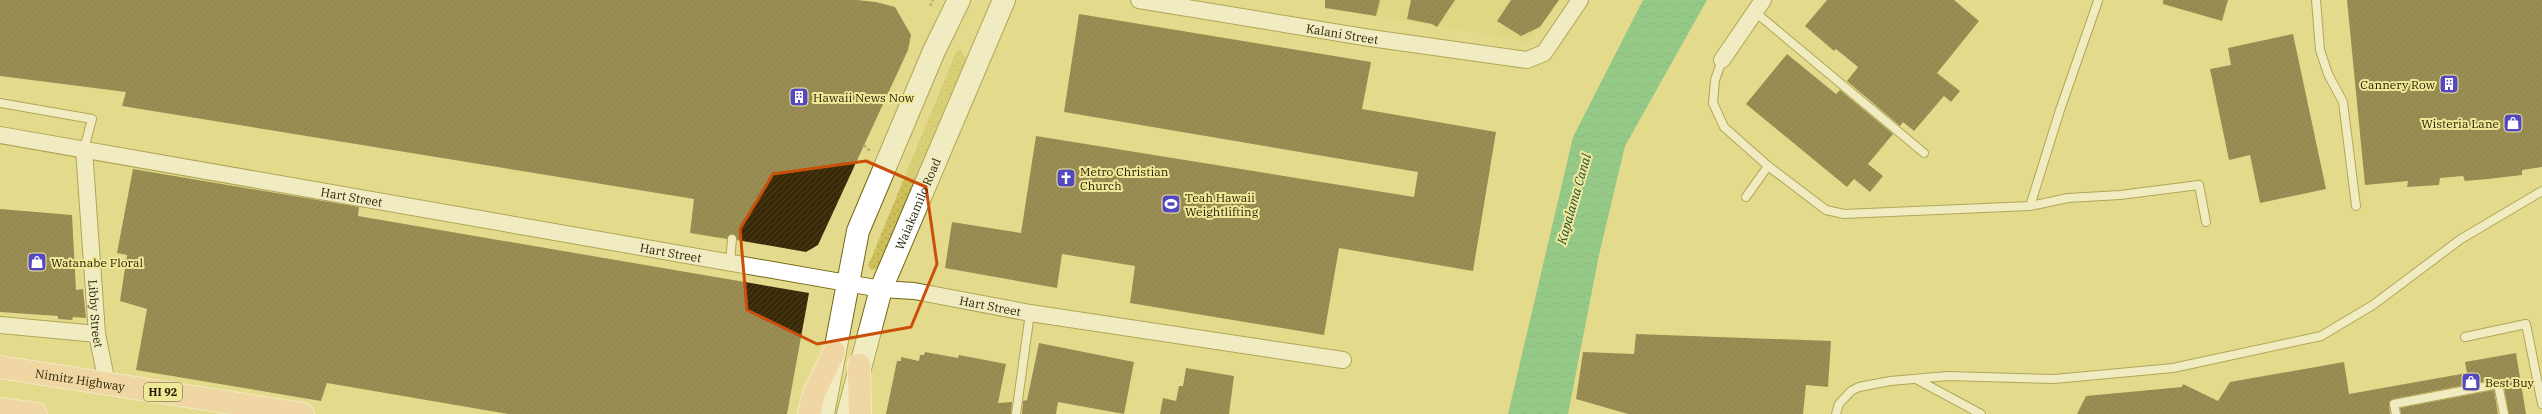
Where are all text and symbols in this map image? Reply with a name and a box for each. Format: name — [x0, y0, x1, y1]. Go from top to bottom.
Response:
street label: Kalani Street — [1305, 20, 1379, 47]
building icon: Cannery Row — [2438, 73, 2460, 95]
place label: Cannery Row — [2360, 77, 2436, 92]
building icon: Hawaii News Now — [788, 86, 810, 108]
place label: Hawaii News Now — [813, 90, 915, 105]
shop icon: Wisteria Lane — [2502, 112, 2524, 134]
place label: Wisteria Lane — [2421, 116, 2499, 131]
water label: Kapalama Canal — [1553, 151, 1595, 247]
street label: Waiakamilo Road — [891, 155, 943, 252]
place label: Metro Christian Church — [1080, 164, 1169, 193]
church icon: Metro Christian Church — [1055, 167, 1077, 189]
street label: Hart Street — [320, 184, 384, 209]
place label: Teah Hawaii Weightlifting — [1185, 190, 1259, 219]
sports icon: Teah Hawaii Weightlifting — [1160, 193, 1182, 215]
street label: Hart Street — [639, 240, 703, 265]
shop icon: Watanabe Floral — [26, 251, 48, 273]
place label: Watanabe Floral — [51, 255, 143, 270]
street label: Libby Street — [86, 279, 107, 349]
street label: Hart Street — [958, 292, 1022, 319]
street label: Nimitz Highway — [34, 365, 127, 394]
shop icon: Best Buy — [2460, 371, 2482, 393]
place label: Best Buy — [2485, 375, 2535, 390]
road number: HI 92 — [144, 383, 182, 401]

